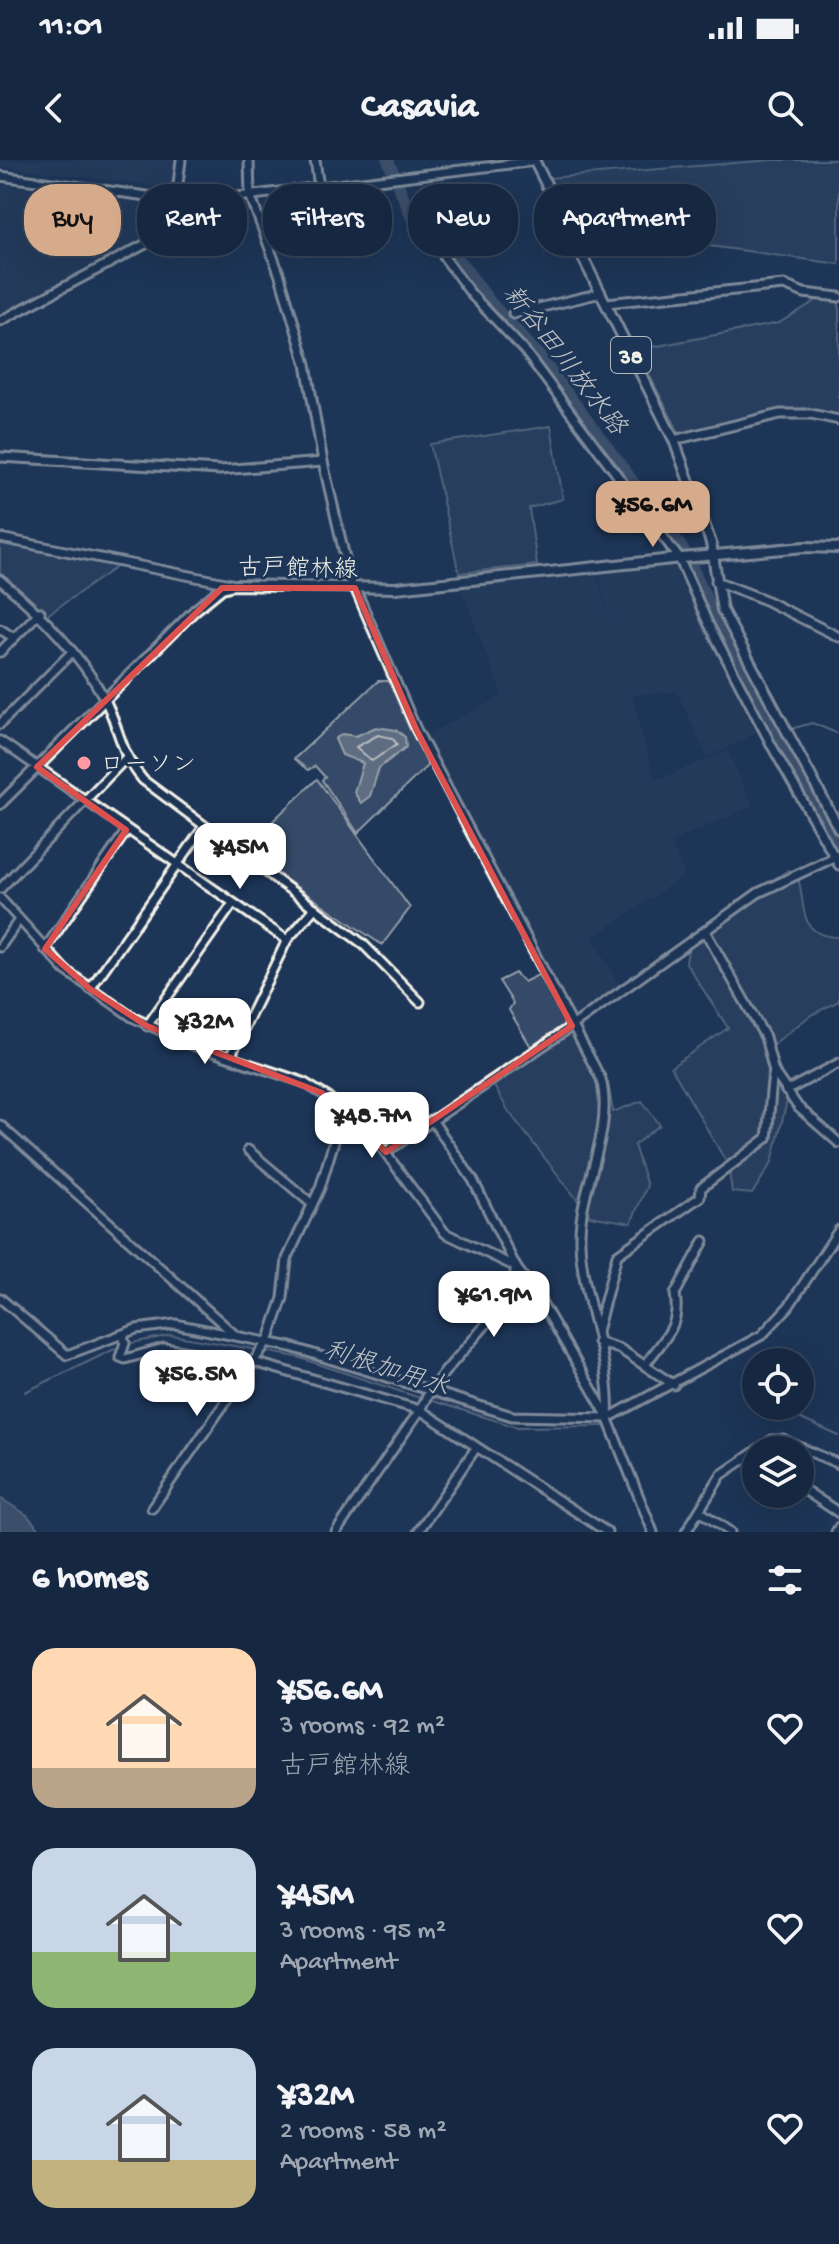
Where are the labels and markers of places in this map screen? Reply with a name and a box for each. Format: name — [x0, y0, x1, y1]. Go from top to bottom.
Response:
pin: ¥56.6M — [588, 481, 718, 549]
place label: ローソン — [100, 752, 196, 781]
marker: ローソン — [75, 754, 93, 772]
pin: ¥45M — [193, 823, 287, 891]
pin: ¥32M — [158, 998, 252, 1066]
pin: ¥48.7M — [307, 1092, 437, 1160]
pin: ¥61.9M — [429, 1271, 559, 1339]
pin: ¥56.5M — [132, 1350, 262, 1418]

